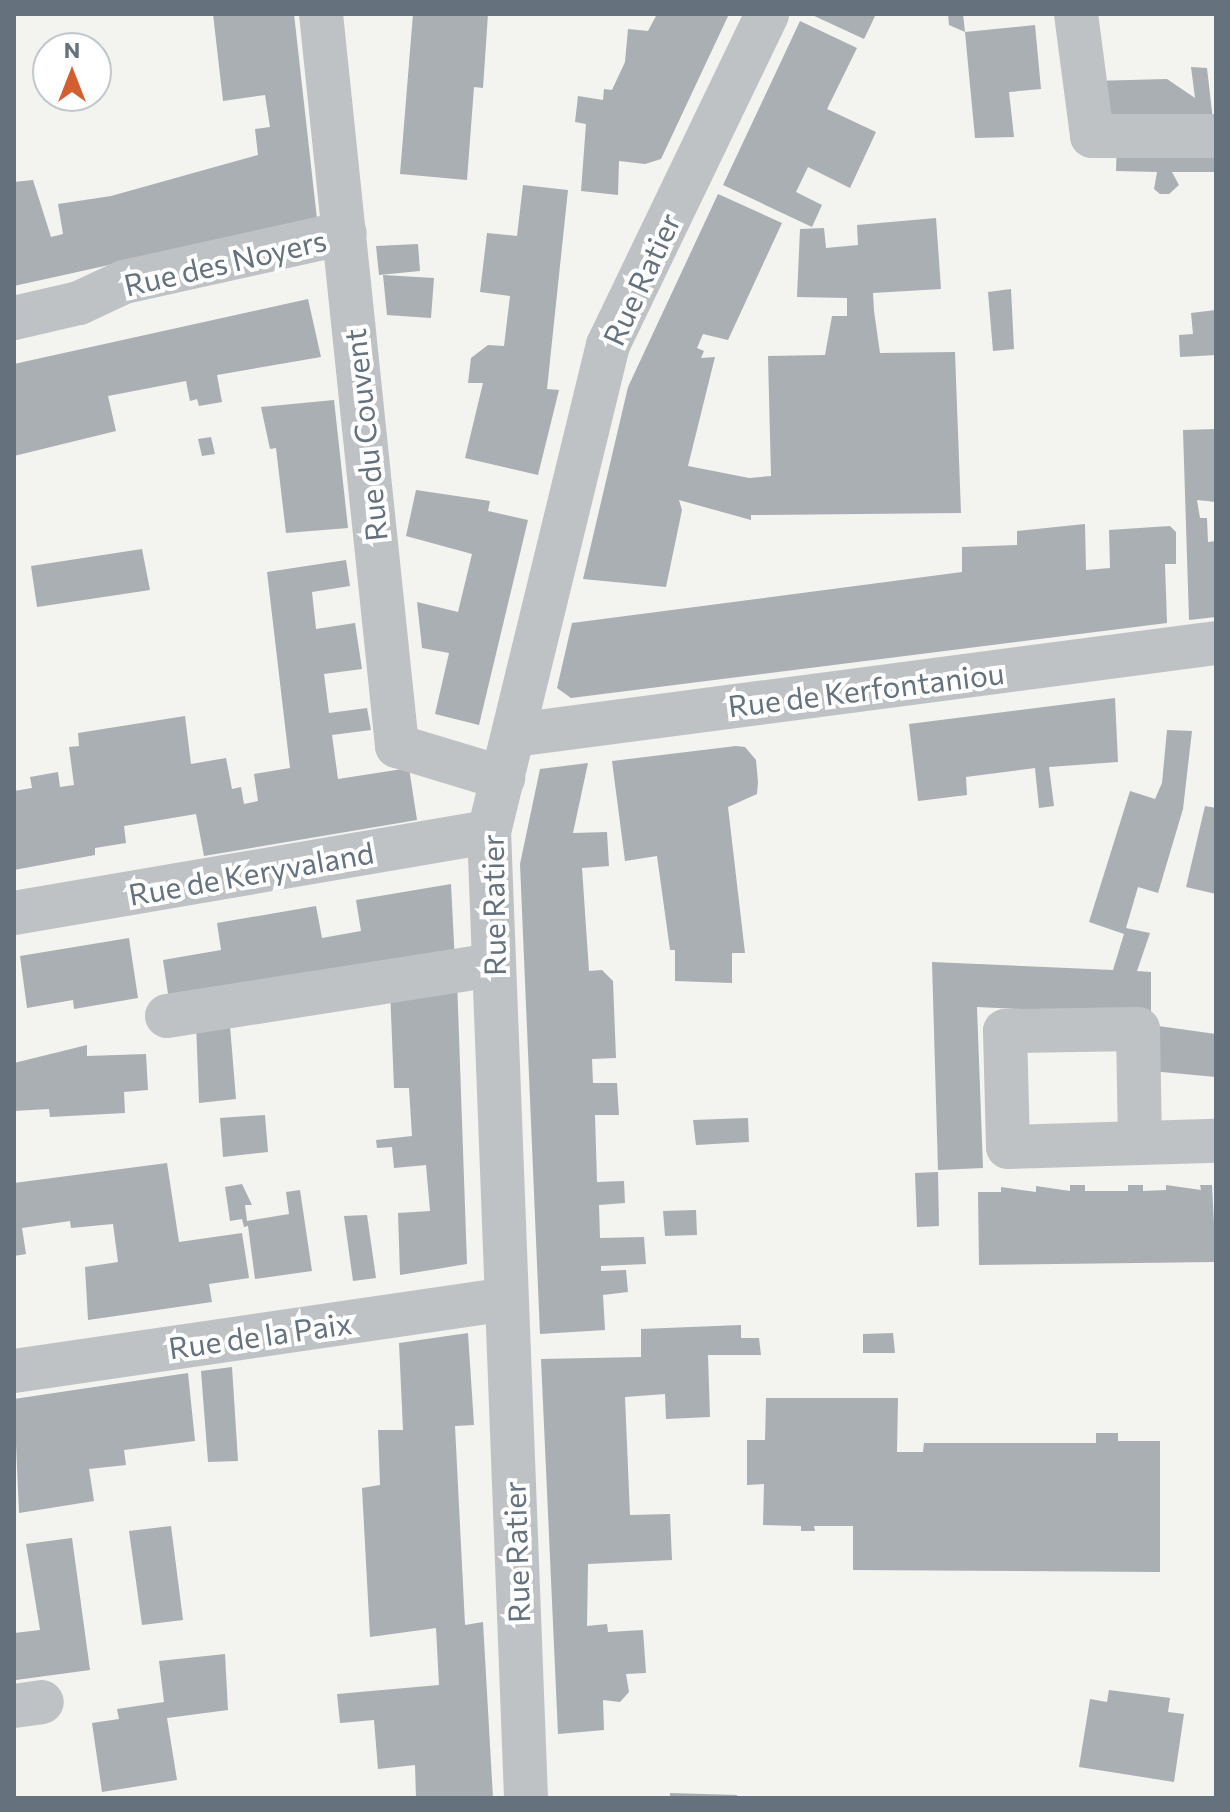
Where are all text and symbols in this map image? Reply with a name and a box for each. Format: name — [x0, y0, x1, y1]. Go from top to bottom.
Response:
north arrow — [32, 32, 112, 112]
text: N — [64, 36, 80, 63]
street label: Rue Ratier — [595, 207, 687, 351]
street label: Rue des Noyers — [120, 221, 330, 303]
street label: Rue du Couvent — [336, 327, 394, 543]
street label: Rue de Kerfontaniou — [726, 654, 1006, 724]
street label: Rue de Keryvaland — [126, 834, 376, 912]
street label: Rue Ratier — [474, 834, 512, 976]
street label: Rue de la Paix — [166, 1304, 354, 1366]
street label: Rue Ratier — [496, 1481, 536, 1623]

